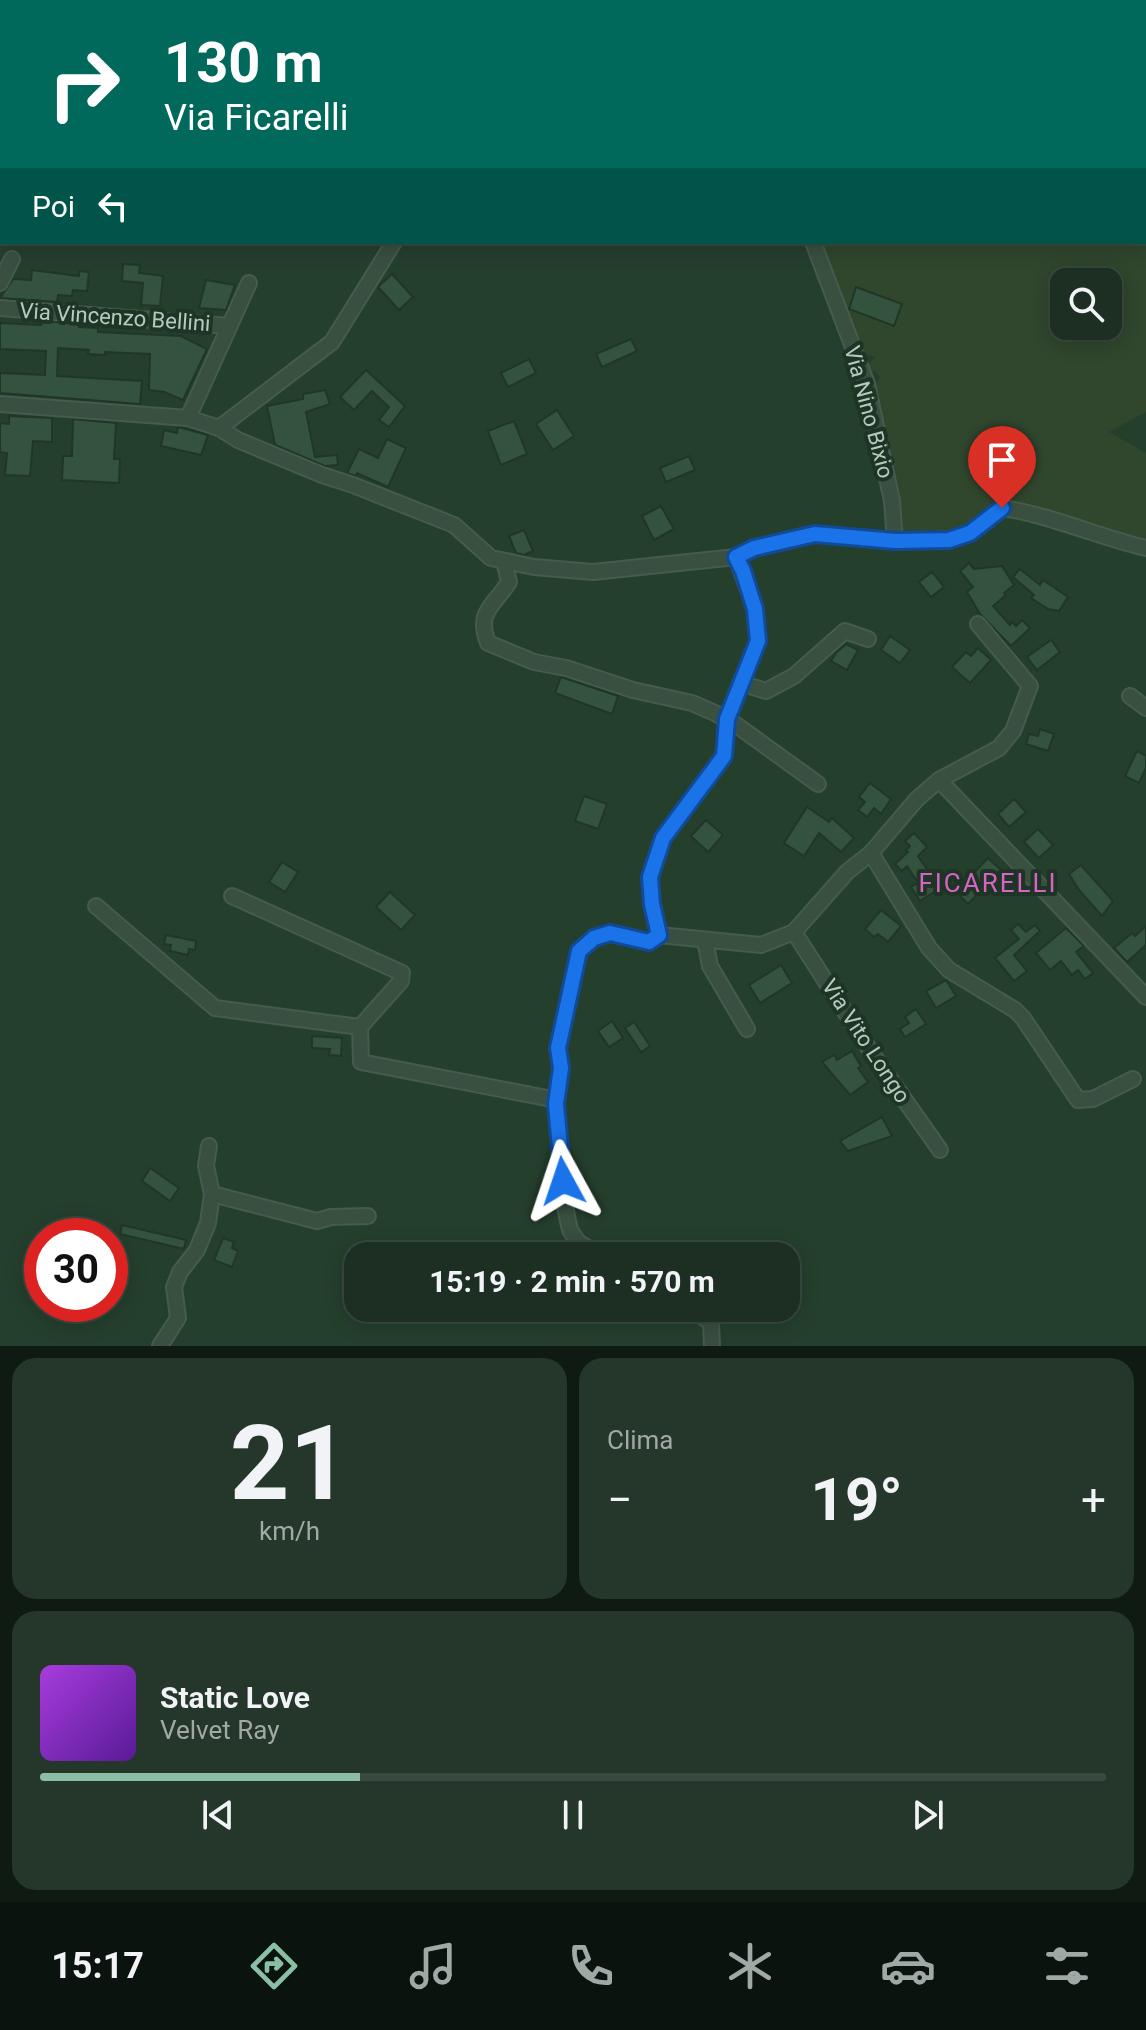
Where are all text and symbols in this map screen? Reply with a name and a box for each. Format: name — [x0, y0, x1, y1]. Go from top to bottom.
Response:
text: 130 m — [164, 30, 323, 96]
icon: right — [32, 32, 136, 136]
text: Via Ficarelli — [164, 97, 348, 139]
icon: left — [91, 184, 135, 228]
text: Poi — [32, 189, 75, 224]
map controls — [1050, 268, 1122, 340]
button: search — [1050, 268, 1122, 340]
street label: Via Vincenzo Bellini — [19, 298, 211, 336]
street label: Via Nino Bixio — [839, 343, 899, 481]
pin — [968, 426, 1036, 508]
icon: arrive — [980, 438, 1024, 482]
district label: FICARELLI — [918, 868, 1058, 898]
street label: Via Vito Longo — [817, 974, 915, 1108]
position arrow — [521, 1139, 605, 1223]
speed limit sign: 30 — [24, 1218, 128, 1322]
text: 15:19 · 2 min · 570 m — [429, 1264, 715, 1299]
text: 21 — [230, 1403, 349, 1524]
text: Clima — [607, 1425, 674, 1455]
text: 19° — [810, 1464, 903, 1535]
text: − — [607, 1474, 632, 1526]
text: + — [1081, 1474, 1106, 1526]
text: km/h — [259, 1516, 320, 1546]
text: Static Love — [160, 1680, 310, 1715]
text: Velvet Ray — [160, 1715, 280, 1745]
icon: previous — [196, 1793, 240, 1837]
icon: pause — [551, 1793, 595, 1837]
icon: next — [906, 1793, 950, 1837]
icon: directions — [246, 1938, 302, 1994]
icon: music — [405, 1938, 461, 1994]
icon: phone — [563, 1938, 619, 1994]
icon: climate — [722, 1938, 778, 1994]
icon: car — [880, 1938, 936, 1994]
icon: filters — [1039, 1938, 1095, 1994]
text: 15:17 — [51, 1945, 144, 1987]

